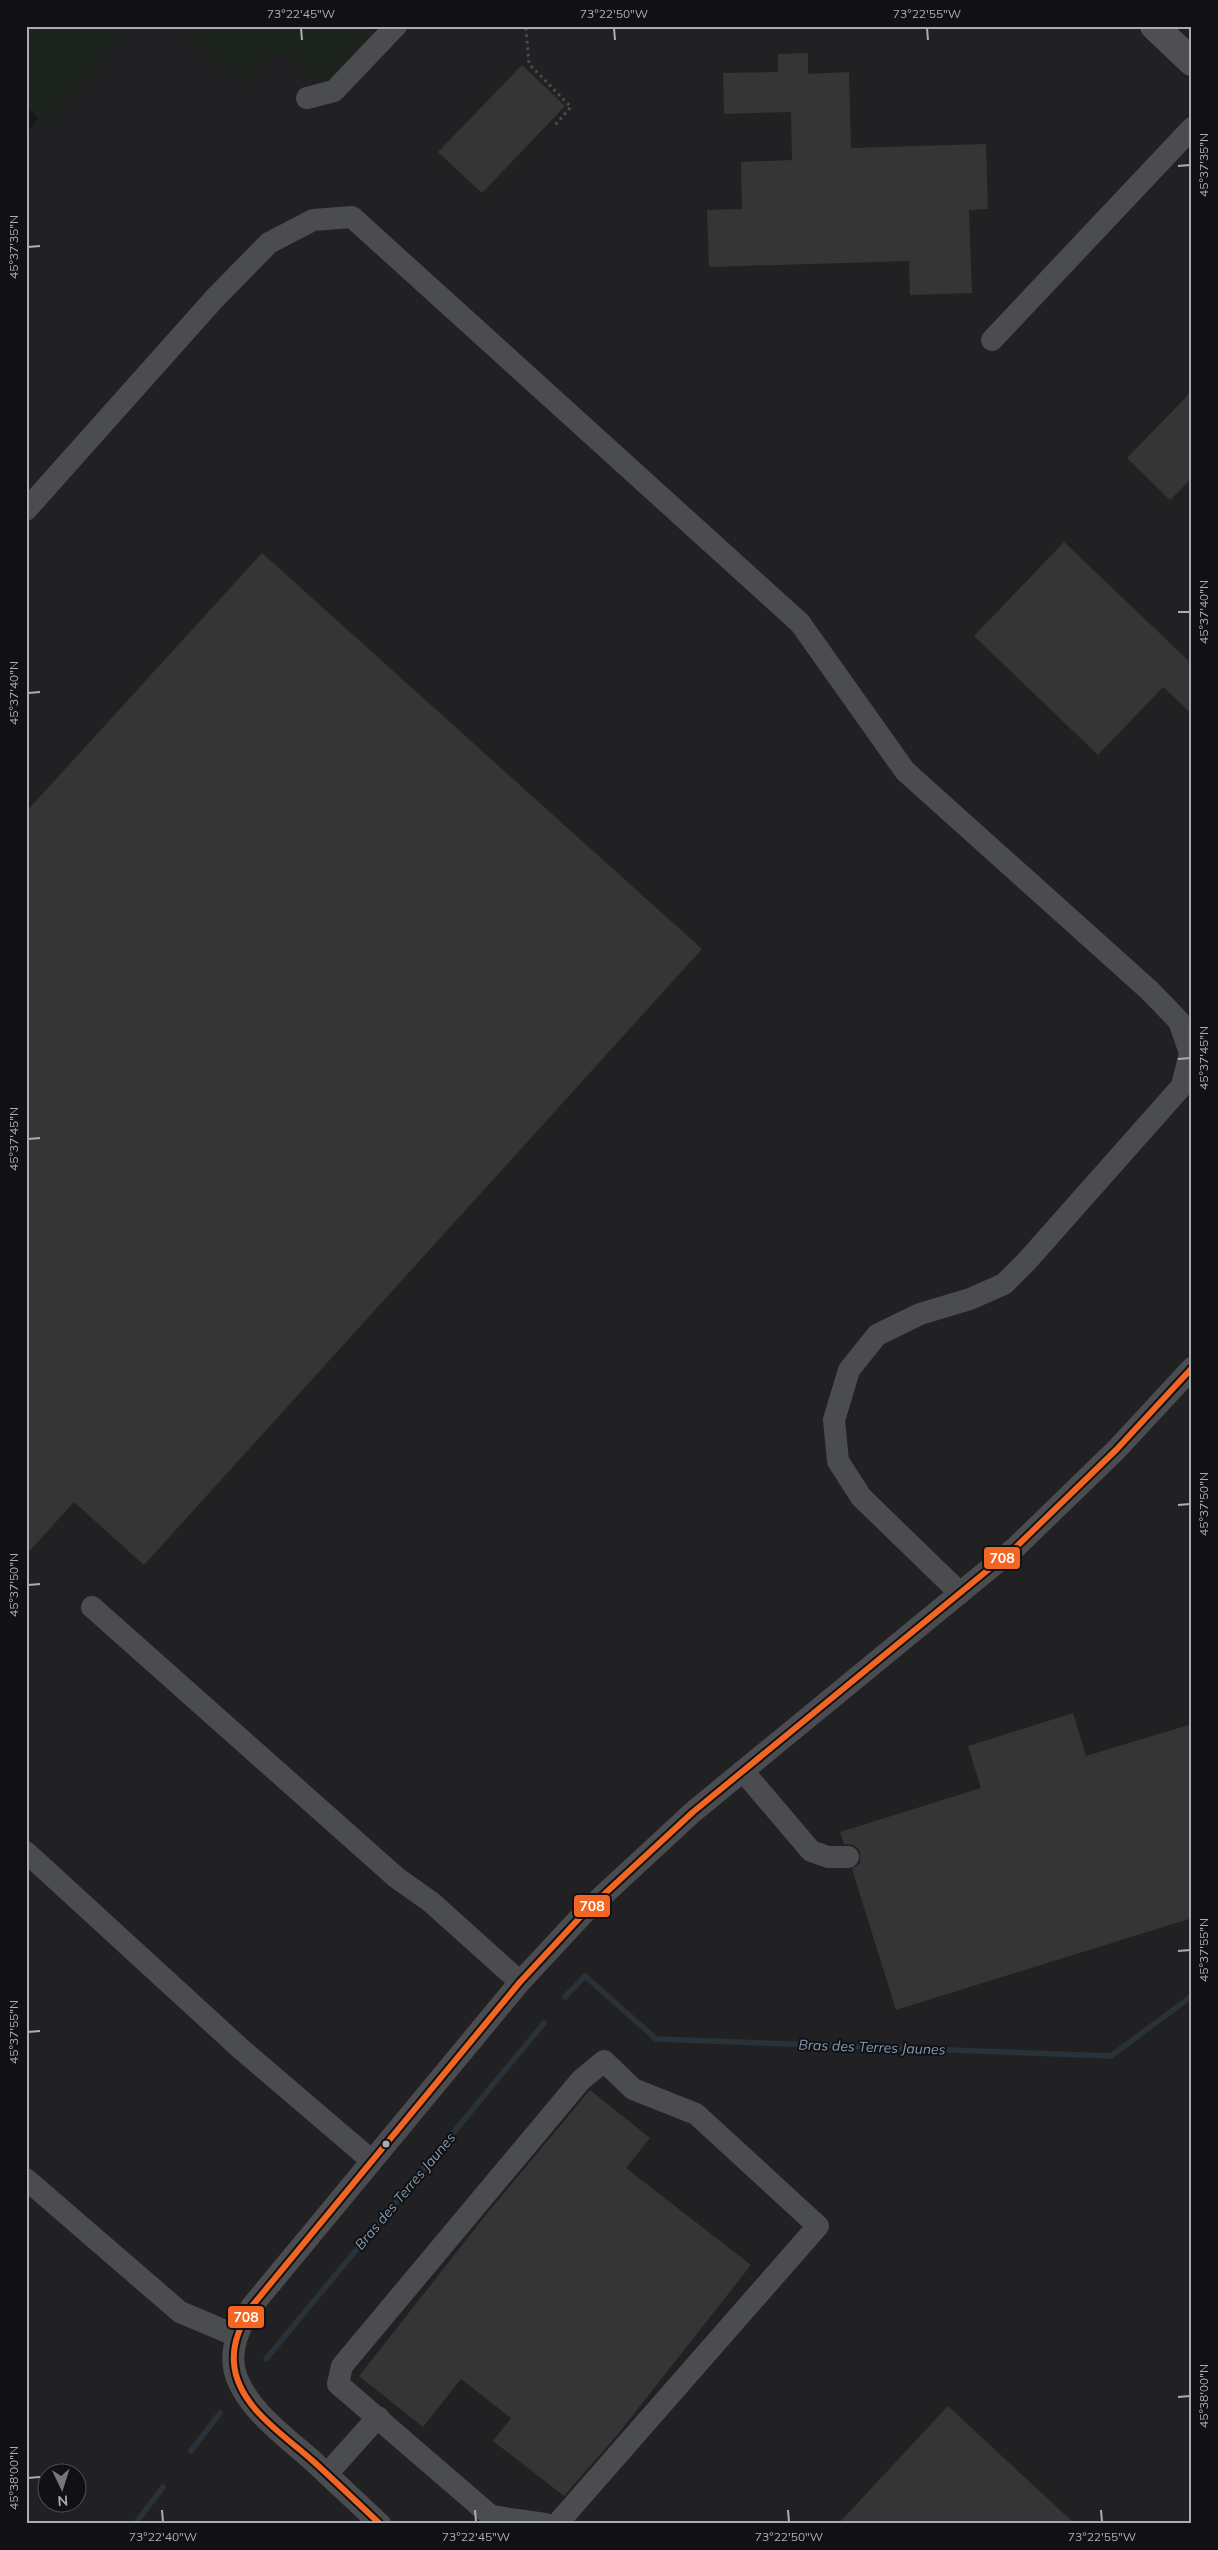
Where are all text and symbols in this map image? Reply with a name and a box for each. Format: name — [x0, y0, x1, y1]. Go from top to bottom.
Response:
text: 73°22'45"W — [267, 6, 335, 21]
text: 73°22'50"W — [580, 6, 648, 21]
text: 73°22'55"W — [893, 6, 961, 21]
text: 45°37'35"N — [1196, 133, 1211, 197]
text: 45°37'35"N — [6, 215, 21, 279]
text: 45°37'40"N — [1196, 580, 1211, 644]
text: 45°37'40"N — [6, 661, 21, 725]
text: 45°37'45"N — [1196, 1026, 1211, 1090]
text: 45°37'45"N — [6, 1107, 21, 1171]
text: 45°37'50"N — [1196, 1472, 1211, 1536]
line badge: 708 — [983, 1546, 1021, 1570]
text: 708 — [989, 1549, 1015, 1567]
text: 45°37'50"N — [6, 1553, 21, 1617]
line badge: 708 — [573, 1894, 611, 1918]
text: 708 — [579, 1897, 605, 1915]
text: 45°37'55"N — [1196, 1918, 1211, 1982]
text: 45°37'55"N — [6, 2000, 21, 2064]
water label: Bras des Terres Jaunes — [798, 2035, 946, 2059]
water label: Bras des Terres Jaunes — [351, 2129, 459, 2253]
unlabelled marker — [381, 2139, 391, 2149]
line badge: 708 — [227, 2305, 265, 2329]
text: 708 — [233, 2308, 259, 2326]
text: 45°38'00"N — [1196, 2364, 1211, 2428]
text: 45°38'00"N — [6, 2446, 21, 2510]
north arrow — [38, 2462, 88, 2512]
text: N — [57, 2492, 69, 2510]
text: 73°22'40"W — [129, 2529, 197, 2544]
text: 73°22'45"W — [442, 2529, 510, 2544]
text: 73°22'50"W — [755, 2529, 823, 2544]
text: 73°22'55"W — [1068, 2529, 1136, 2544]

